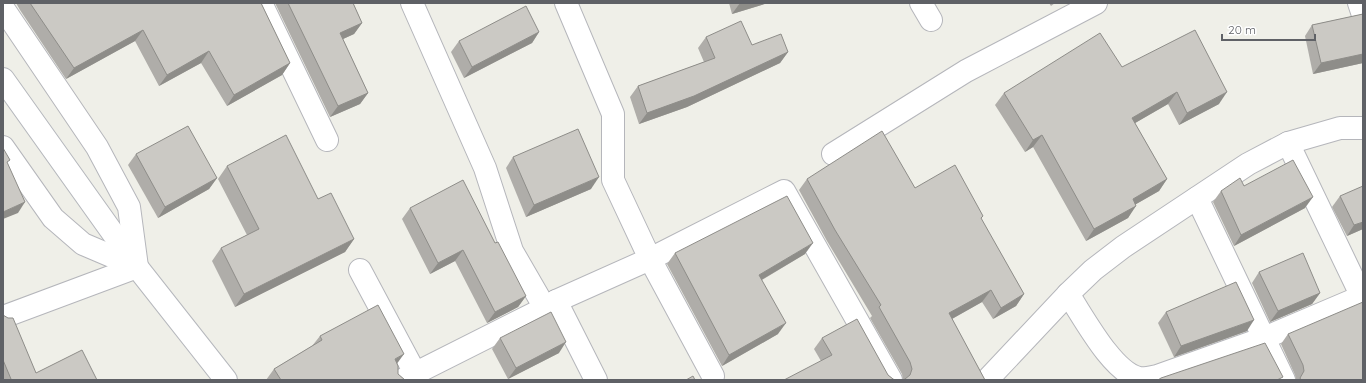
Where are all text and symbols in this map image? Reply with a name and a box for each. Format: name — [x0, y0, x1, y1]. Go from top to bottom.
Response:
scale bar — [1222, 16, 1315, 42]
text: 20 m — [1228, 22, 1256, 37]

